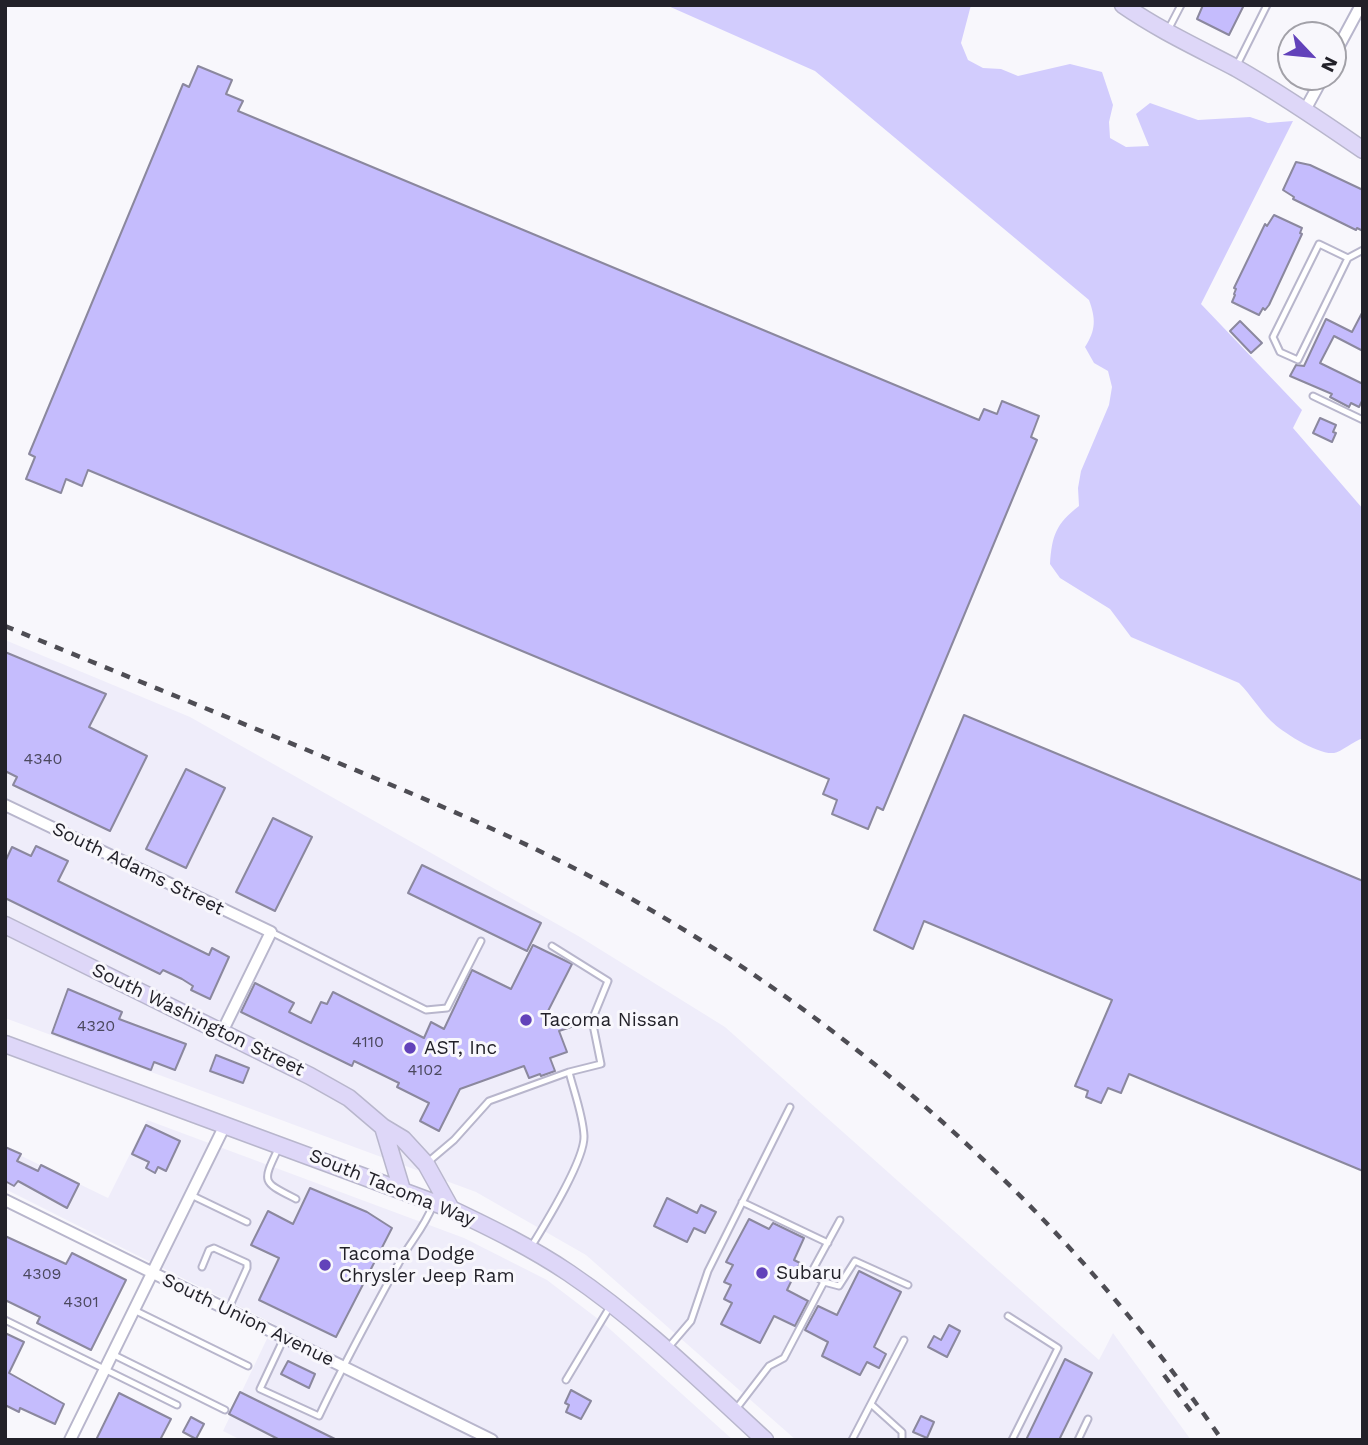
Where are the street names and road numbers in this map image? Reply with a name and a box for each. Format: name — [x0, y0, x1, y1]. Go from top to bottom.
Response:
street label: South Adams Street — [48, 817, 228, 921]
street label: South Washington Street — [88, 959, 308, 1081]
street label: South Tacoma Way — [306, 1144, 478, 1232]
street label: South Union Avenue — [158, 1268, 338, 1372]

